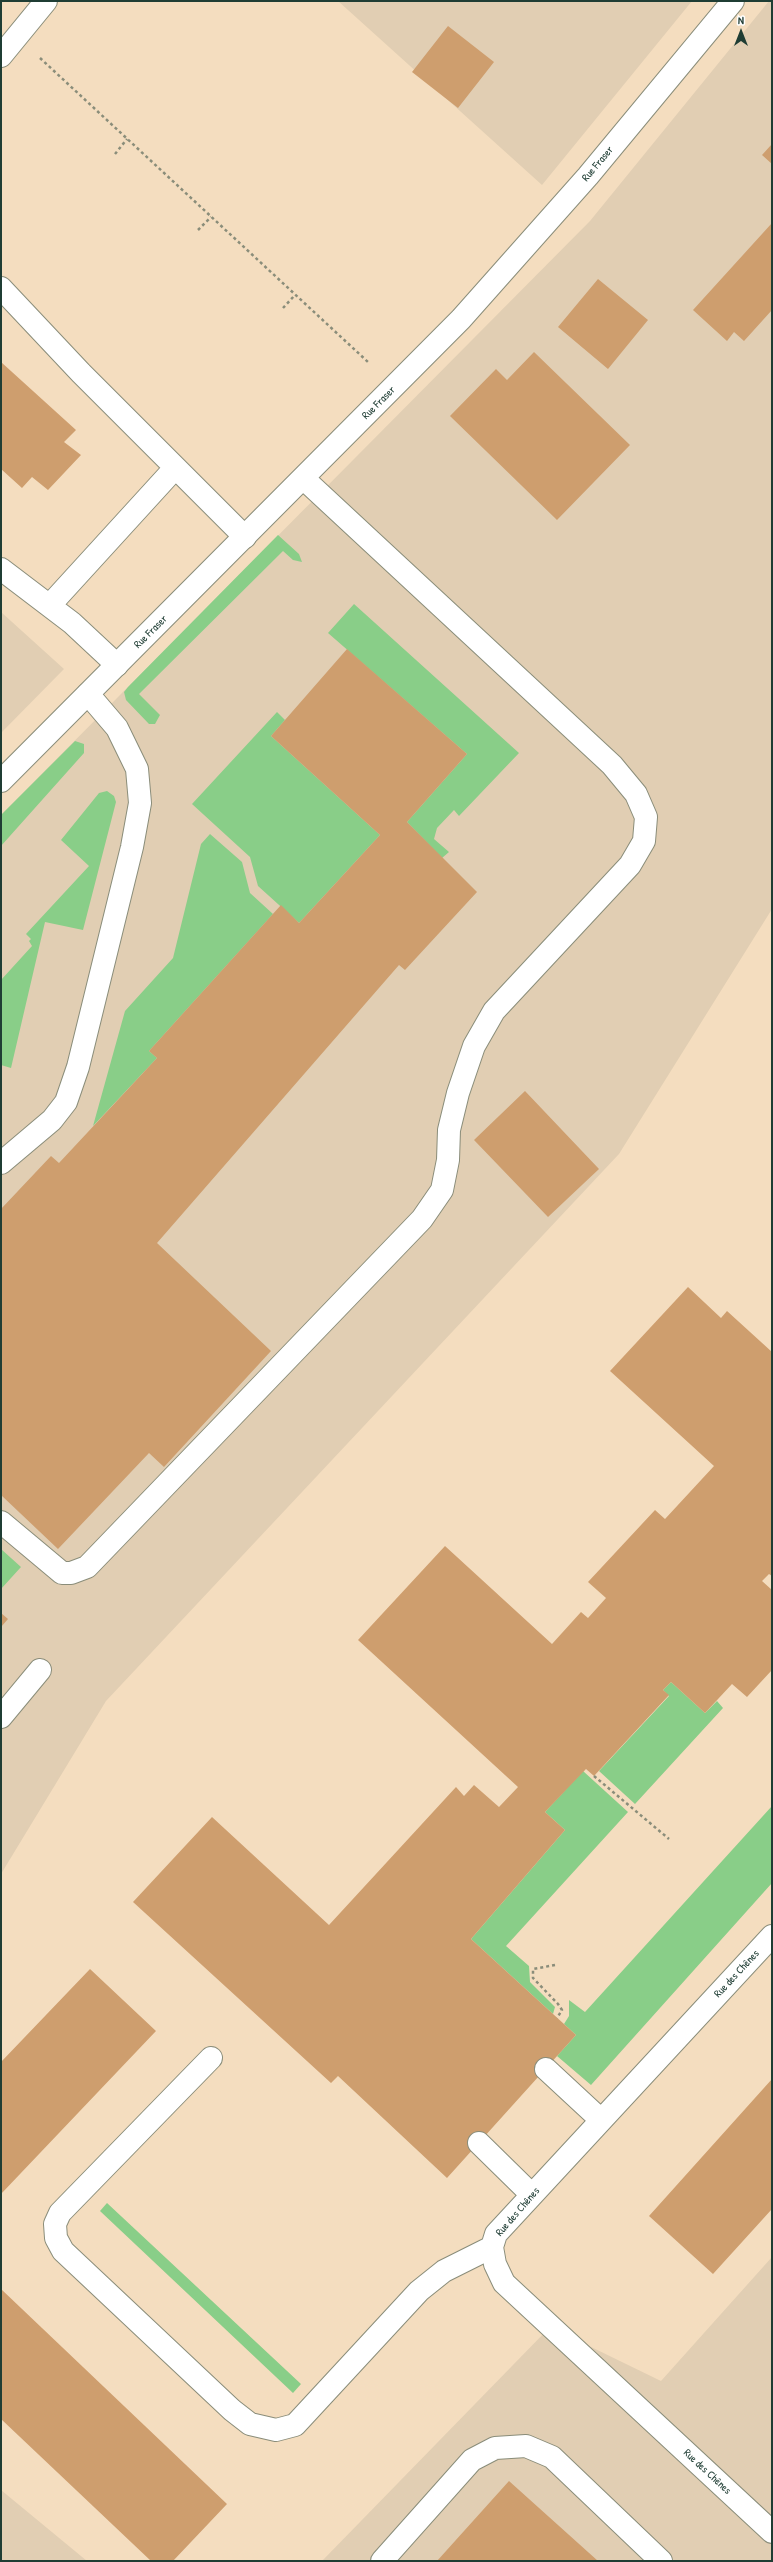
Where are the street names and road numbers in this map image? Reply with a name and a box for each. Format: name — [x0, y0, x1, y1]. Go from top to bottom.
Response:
street label: Rue Fraser — [580, 144, 616, 184]
street label: Rue Fraser — [360, 384, 398, 422]
street label: Rue Fraser — [132, 613, 170, 651]
street label: Rue des Chênes — [712, 1947, 762, 2001]
street label: Rue des Chênes — [493, 2185, 543, 2239]
street label: Rue des Chênes — [680, 2447, 734, 2497]

